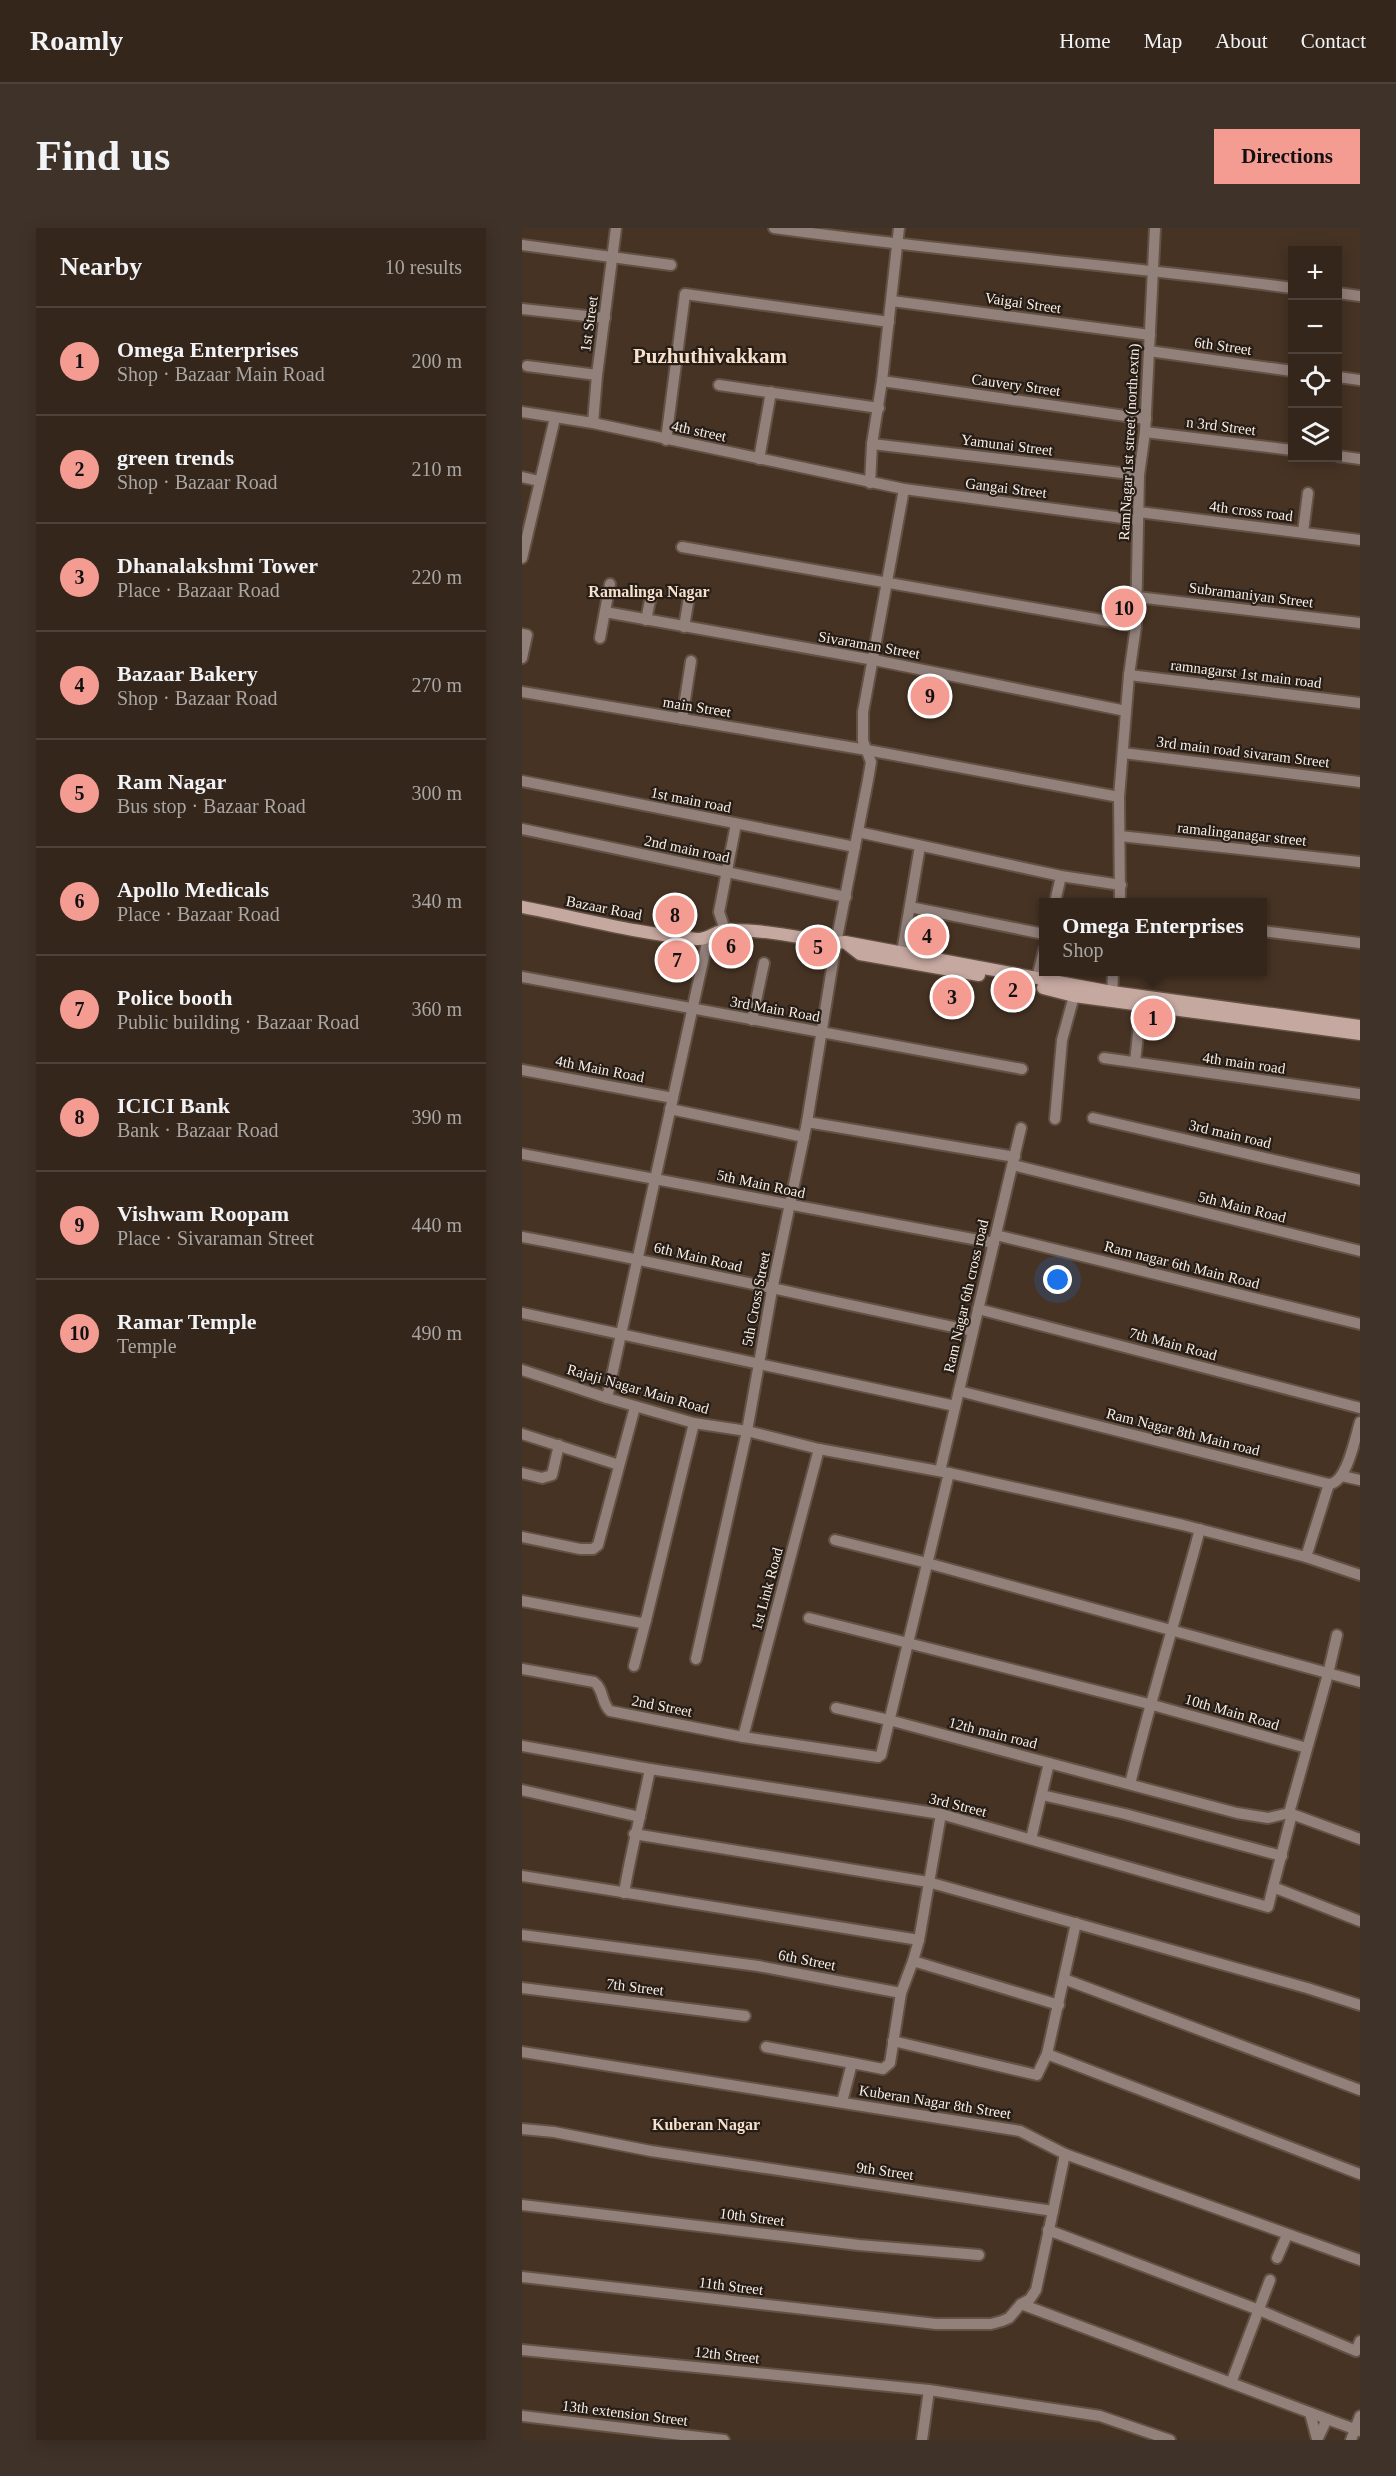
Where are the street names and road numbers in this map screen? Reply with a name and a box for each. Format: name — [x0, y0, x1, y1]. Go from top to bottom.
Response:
street label: Vaigai Street — [984, 290, 1063, 316]
street label: 1st Street — [577, 294, 601, 353]
street label: 6th Street — [1193, 334, 1254, 358]
street label: RamNagar 1st street (north.extn) — [1116, 343, 1143, 541]
street label: Cauvery Street — [971, 371, 1062, 399]
street label: n 3rd Street — [1185, 414, 1258, 438]
street label: 4th street — [670, 417, 729, 445]
street label: Yamunai Street — [960, 431, 1055, 459]
street label: Gangai Street — [964, 475, 1049, 501]
street label: 4th cross road — [1208, 498, 1294, 524]
street label: Subramaniyan Street — [1188, 579, 1315, 611]
street label: Sivaraman Street — [817, 628, 922, 662]
street label: ramnagarst 1st main road — [1170, 657, 1323, 691]
street label: main Street — [662, 694, 733, 720]
street label: 3rd main road sivaram Street — [1156, 733, 1331, 771]
street label: 1st main road — [649, 784, 733, 816]
street label: ramalinganagar street — [1177, 819, 1308, 849]
street label: 2nd main road — [643, 832, 732, 866]
street label: Bazaar Road — [565, 893, 644, 923]
street label: 3rd Main Road — [729, 993, 822, 1025]
street label: 4th main road — [1202, 1049, 1287, 1077]
street label: 4th Main Road — [554, 1053, 646, 1086]
street label: 3rd main road — [1187, 1117, 1273, 1151]
street label: 5th Main Road — [715, 1167, 807, 1201]
street label: 5th Main Road — [1196, 1188, 1288, 1226]
street label: Ram Nagar 6th cross road — [941, 1217, 992, 1374]
street label: Ram nagar 6th Main Road — [1103, 1238, 1262, 1292]
street label: 6th Main Road — [652, 1239, 744, 1275]
street label: 5th Cross Street — [739, 1250, 773, 1348]
street label: 7th Main Road — [1127, 1325, 1219, 1364]
street label: Rajaji Nagar Main Road — [565, 1361, 711, 1417]
street label: Ram Nagar 8th Main road — [1105, 1405, 1262, 1459]
street label: 1st Link Road — [748, 1545, 786, 1632]
street label: 10th Main Road — [1183, 1691, 1282, 1733]
street label: 2nd Street — [630, 1692, 694, 1720]
street label: 12th main road — [947, 1714, 1039, 1752]
street label: 3rd Street — [928, 1790, 989, 1820]
street label: 6th Street — [777, 1947, 838, 1974]
street label: 7th Street — [605, 1976, 666, 1999]
street label: Kuberan Nagar 8th Street — [858, 2082, 1013, 2122]
street label: 9th Street — [855, 2159, 916, 2183]
street label: 10th Street — [719, 2205, 786, 2229]
street label: 11th Street — [698, 2274, 765, 2298]
street label: 12th Street — [694, 2344, 761, 2366]
street label: 13th extension Street — [561, 2397, 690, 2429]

